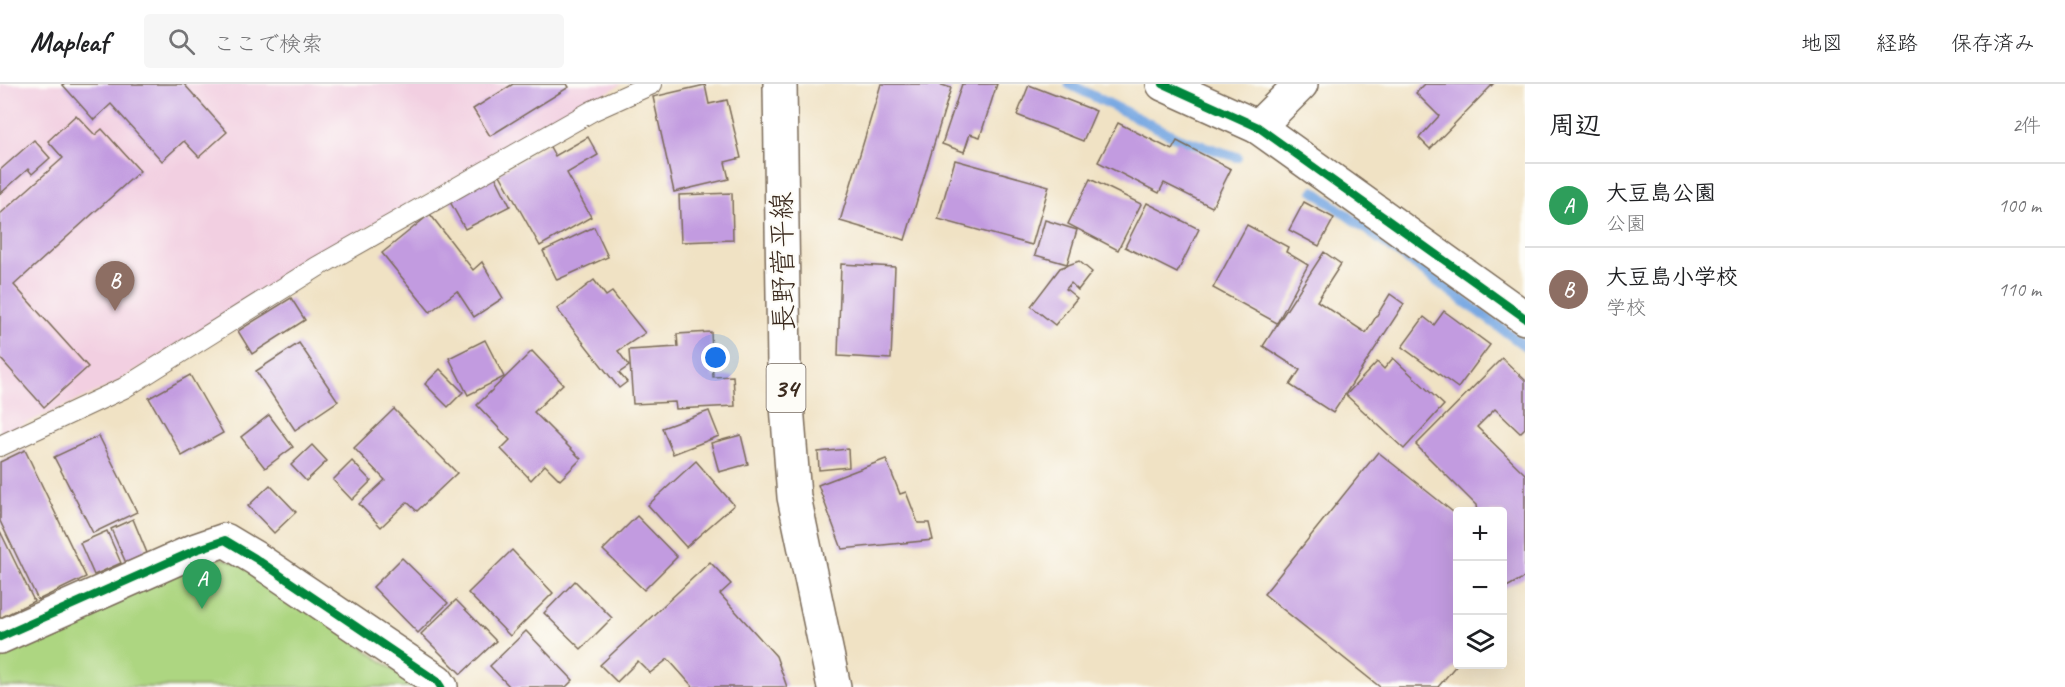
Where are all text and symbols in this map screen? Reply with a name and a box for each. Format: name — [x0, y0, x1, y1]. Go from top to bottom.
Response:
search box — [144, 14, 564, 68]
text: Mapleaf — [30, 24, 108, 59]
icon: search — [165, 25, 198, 58]
text: ここで検索 — [213, 30, 323, 58]
text: 地図 — [1801, 30, 1843, 56]
text: 経路 — [1876, 30, 1918, 56]
text: 保存済み — [1951, 30, 2035, 56]
text: 周辺 — [1549, 109, 1601, 142]
text: 2件 — [2012, 113, 2041, 138]
text: 大豆島公園 — [1606, 179, 1716, 207]
street label: 長野菅平線 — [764, 192, 801, 332]
text: A — [1563, 193, 1574, 218]
text: 100 m — [1998, 193, 2041, 218]
text: 公園 — [1606, 211, 1646, 236]
pin: B — [96, 262, 134, 311]
text: 大豆島小学校 — [1606, 263, 1738, 291]
text: B — [1563, 277, 1574, 302]
text: 110 m — [1998, 277, 2041, 302]
text: 学校 — [1606, 295, 1646, 320]
your location — [701, 343, 730, 372]
road number: 34 — [766, 364, 806, 412]
map controls — [1453, 507, 1507, 669]
button: + — [1453, 507, 1507, 561]
pin: A — [182, 560, 222, 609]
button: − — [1453, 561, 1507, 615]
button: layers — [1453, 615, 1507, 669]

